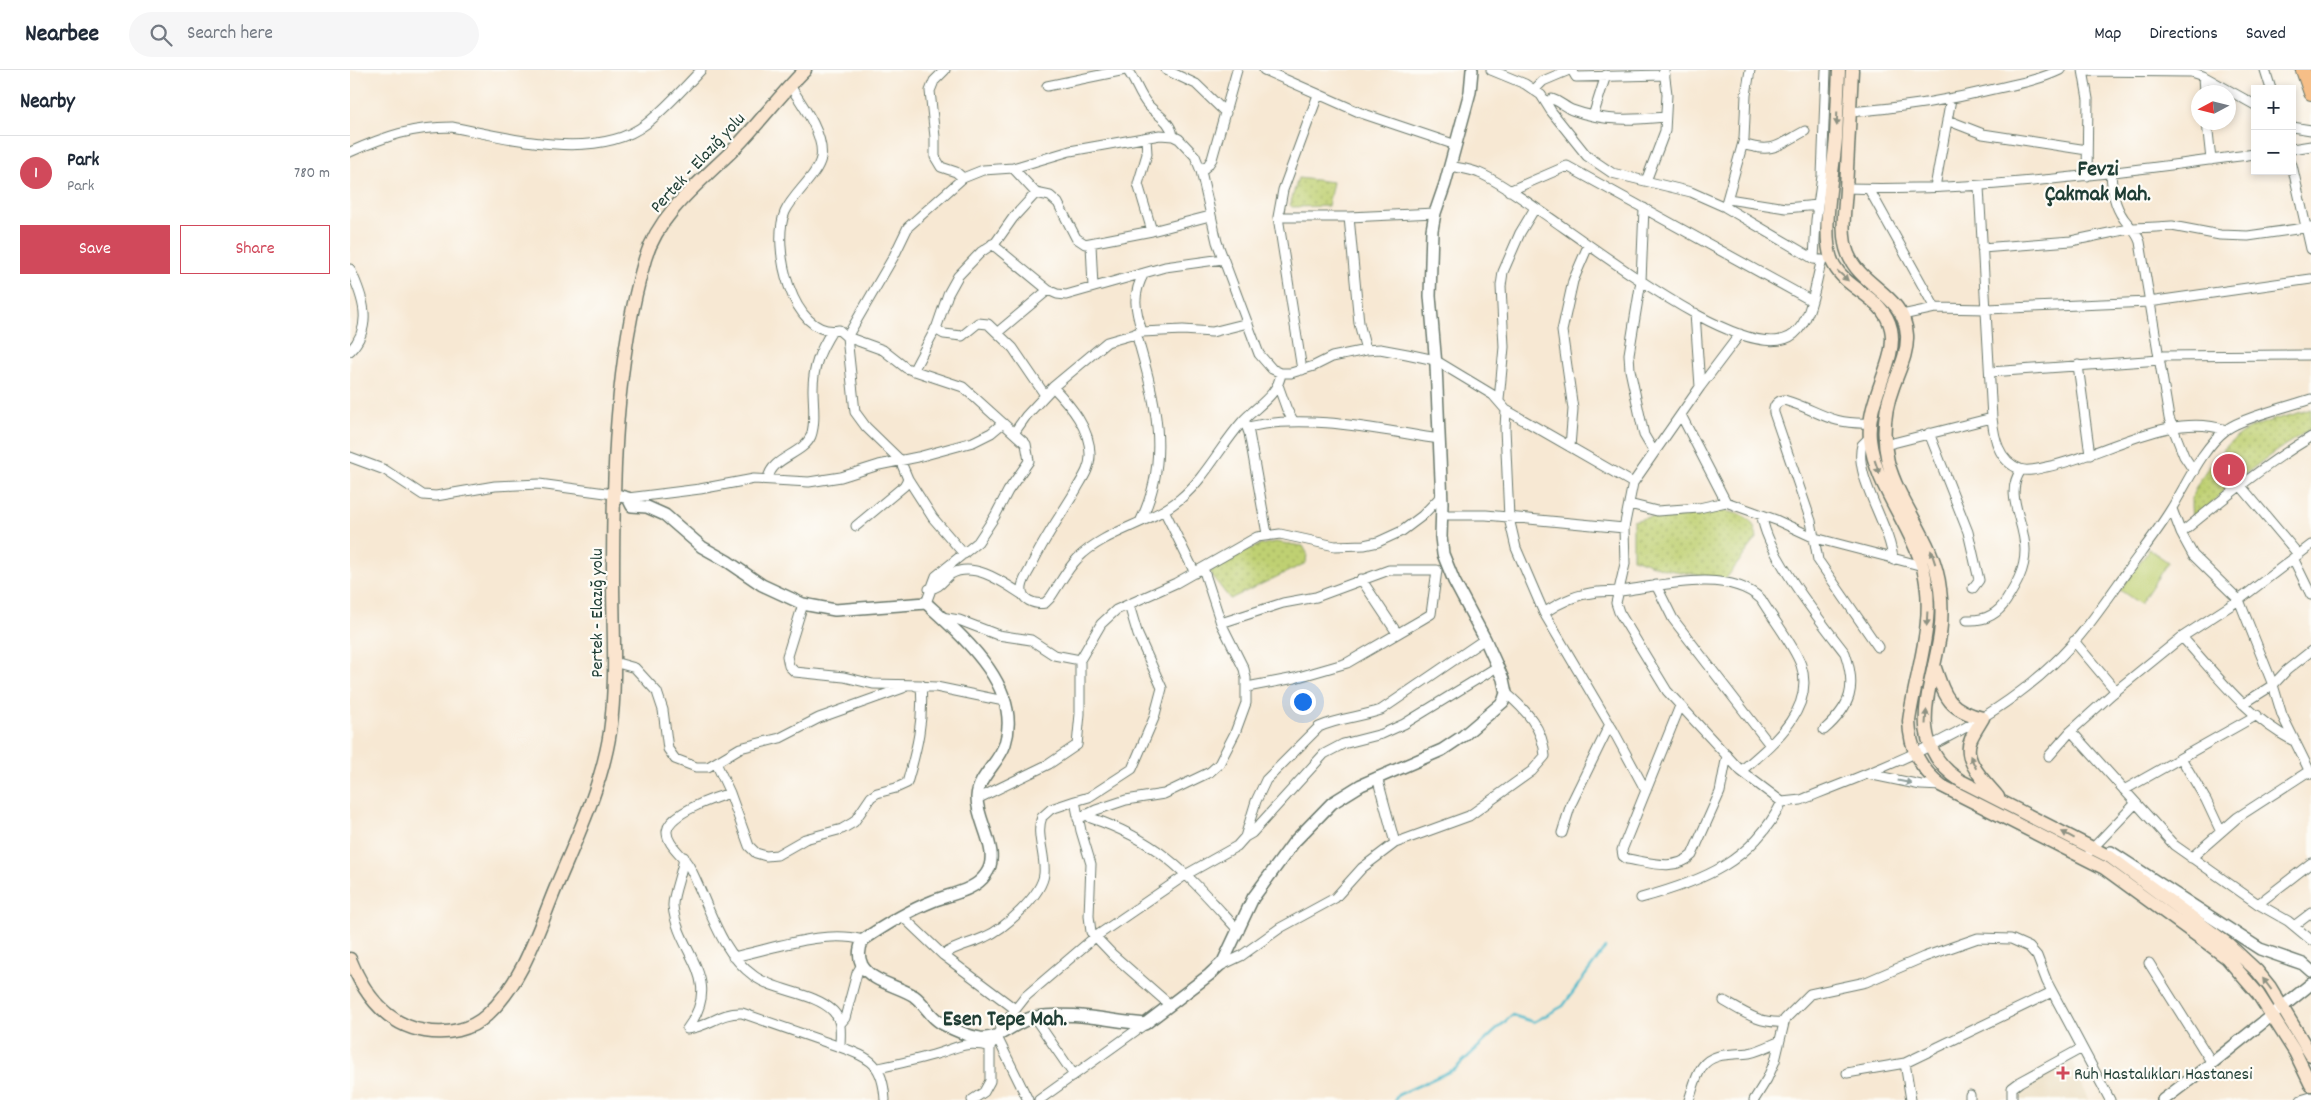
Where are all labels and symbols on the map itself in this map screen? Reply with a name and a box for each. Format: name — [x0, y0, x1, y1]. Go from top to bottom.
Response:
north arrow — [2191, 85, 2236, 130]
street label: Pertek - Elazığ yolu — [646, 108, 752, 220]
one-way arrow — [1832, 111, 1840, 127]
district label: Fevzi Çakmak Mah. — [2045, 155, 2151, 211]
one-way arrow — [1837, 270, 1849, 282]
pin: 1 — [2213, 451, 2245, 489]
one-way arrow — [1874, 459, 1881, 474]
street label: Pertek - Elazığ yolu — [586, 548, 611, 678]
one-way arrow — [1928, 549, 1936, 564]
one-way arrow — [1923, 611, 1931, 627]
your location — [1290, 689, 1316, 715]
one-way arrow — [1922, 709, 1930, 725]
one-way arrow — [1968, 755, 1976, 769]
one-way arrow — [1897, 778, 1912, 786]
one-way arrow — [2061, 831, 2075, 839]
one-way arrow — [2262, 977, 2272, 991]
district label: Esen Tepe Mah. — [943, 1005, 1068, 1036]
place label: Ruh Hastalıkları Hastanesi — [2074, 1063, 2252, 1088]
marker: Ruh Hastalıkları Hastanesi — [2056, 1066, 2070, 1080]

